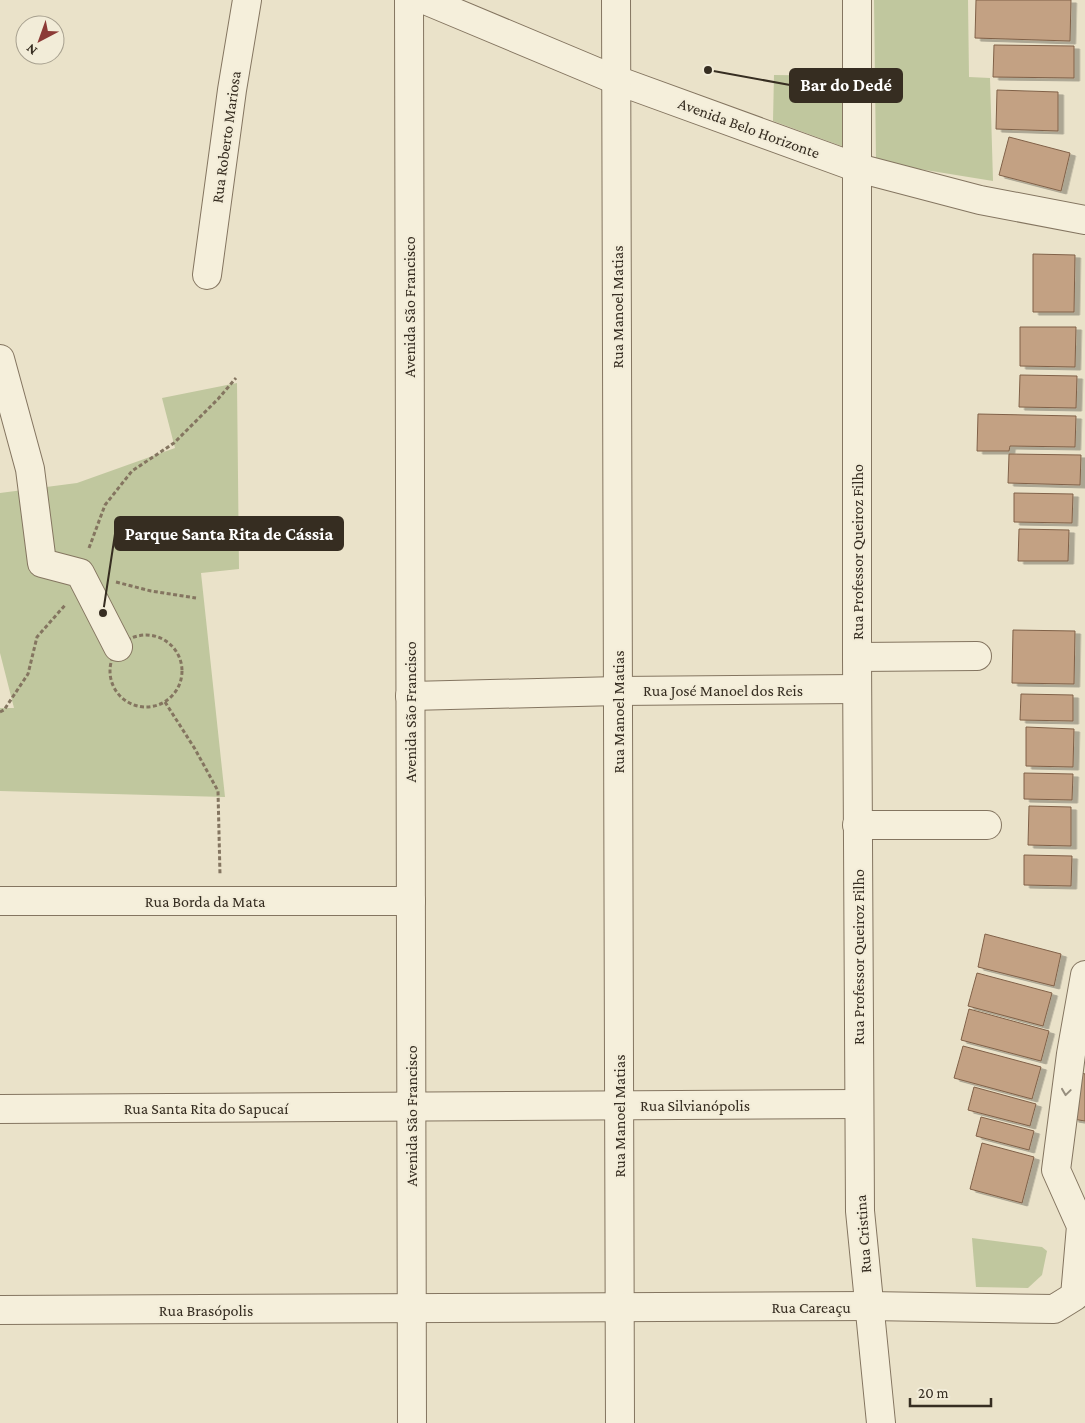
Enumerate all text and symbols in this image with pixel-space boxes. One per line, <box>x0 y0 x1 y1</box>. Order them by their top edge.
north arrow <box>15 15 65 65</box>
text: N <box>22 40 40 59</box>
street label: Rua Roberto Mariosa <box>208 69 244 204</box>
callout: Bar do Dedé <box>790 69 902 102</box>
text: Bar do Dedé <box>800 75 892 95</box>
street label: Avenida Belo Horizonte <box>676 94 822 162</box>
street label: Avenida São Francisco <box>401 236 418 378</box>
street label: Rua Manoel Matias <box>609 246 626 368</box>
street label: Rua Professor Queiroz Filho <box>849 464 866 640</box>
callout: Parque Santa Rita de Cássia <box>115 517 343 550</box>
text: Parque Santa Rita de Cássia <box>125 524 333 544</box>
street label: Avenida São Francisco <box>402 641 419 783</box>
street label: Rua Manoel Matias <box>610 651 627 773</box>
street label: Rua José Manoel dos Reis <box>643 682 803 700</box>
street label: Rua Professor Queiroz Filho <box>850 869 867 1045</box>
street label: Rua Borda da Mata <box>145 893 266 910</box>
street label: Avenida São Francisco <box>403 1045 420 1187</box>
street label: Rua Manoel Matias <box>611 1055 628 1177</box>
one-way arrow <box>1061 1088 1072 1096</box>
street label: Rua Silvianópolis <box>640 1097 750 1115</box>
street label: Rua Santa Rita do Sapucaí <box>124 1100 289 1118</box>
street label: Rua Cristina <box>852 1194 874 1274</box>
street label: Rua Careaçu <box>771 1299 851 1317</box>
street label: Rua Brasópolis <box>159 1302 253 1320</box>
scale bar <box>910 1376 991 1408</box>
text: 20 m <box>918 1385 949 1401</box>

